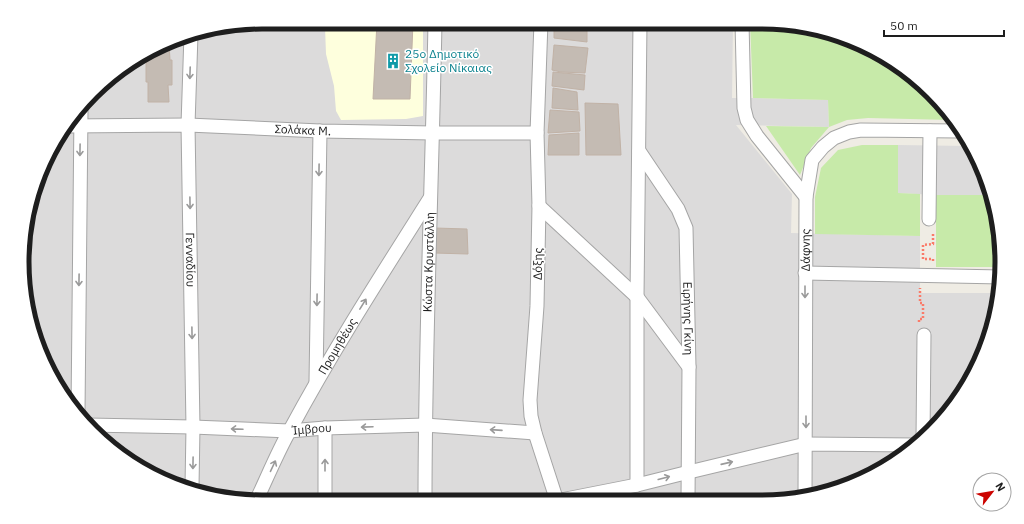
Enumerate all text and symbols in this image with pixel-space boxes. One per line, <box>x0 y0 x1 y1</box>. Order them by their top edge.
scale bar <box>884 12 1004 38</box>
text: 50 m <box>890 18 918 33</box>
place label: 25o Δημοτικό Σχολείο Νίκαιας <box>405 46 492 75</box>
building icon: 25o Δημοτικό Σχολείο Νίκαιας <box>384 52 402 70</box>
one-way arrow <box>186 66 194 79</box>
street label: Σολάκα Μ. <box>274 121 331 138</box>
one-way arrow <box>77 143 84 156</box>
one-way arrow <box>316 163 323 176</box>
one-way arrow <box>186 196 194 209</box>
street label: Κώστα Κρυστάλλη <box>420 212 437 312</box>
street label: Δάφνης <box>798 228 813 271</box>
street label: Γενναδίου <box>183 232 199 287</box>
street label: Δόξης <box>530 247 545 280</box>
one-way arrow <box>75 273 83 286</box>
street label: Ειρήνης Γκίνη <box>680 281 697 355</box>
one-way arrow <box>801 285 809 298</box>
one-way arrow <box>313 293 321 306</box>
one-way arrow <box>359 299 367 310</box>
street label: Προμηθέως <box>315 315 360 377</box>
one-way arrow <box>188 326 195 339</box>
one-way arrow <box>802 415 810 428</box>
street label: Ίμβρου <box>290 420 332 438</box>
one-way arrow <box>361 423 374 430</box>
one-way arrow <box>231 425 244 433</box>
one-way arrow <box>490 427 503 434</box>
one-way arrow <box>189 456 196 469</box>
one-way arrow <box>720 458 733 466</box>
one-way arrow <box>321 459 329 472</box>
one-way arrow <box>270 461 277 473</box>
north arrow <box>972 472 1012 512</box>
one-way arrow <box>657 474 670 481</box>
text: N <box>993 480 1009 494</box>

